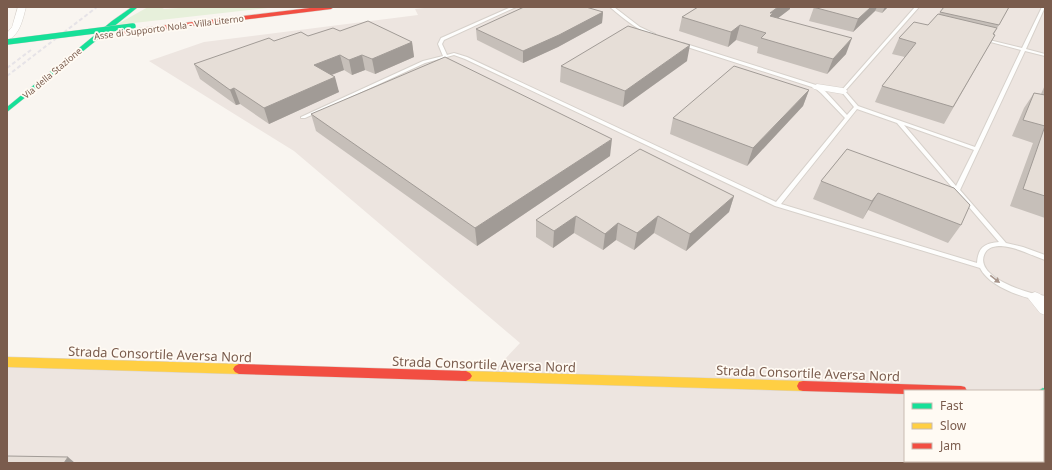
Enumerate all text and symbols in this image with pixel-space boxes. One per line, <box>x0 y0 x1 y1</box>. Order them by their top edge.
street label: Asse di Supporto Nola - Villa Literno <box>93 11 245 43</box>
street label: Via della Stazione <box>20 44 84 102</box>
one-way arrow <box>989 275 1000 283</box>
street label: Strada Consortile Aversa Nord <box>68 342 252 366</box>
street label: Strada Consortile Aversa Nord <box>392 352 576 376</box>
street label: Strada Consortile Aversa Nord <box>716 361 900 385</box>
legend <box>904 390 1044 462</box>
text: Fast <box>940 397 964 414</box>
text: Slow <box>940 417 967 434</box>
text: Jam <box>939 437 961 454</box>

